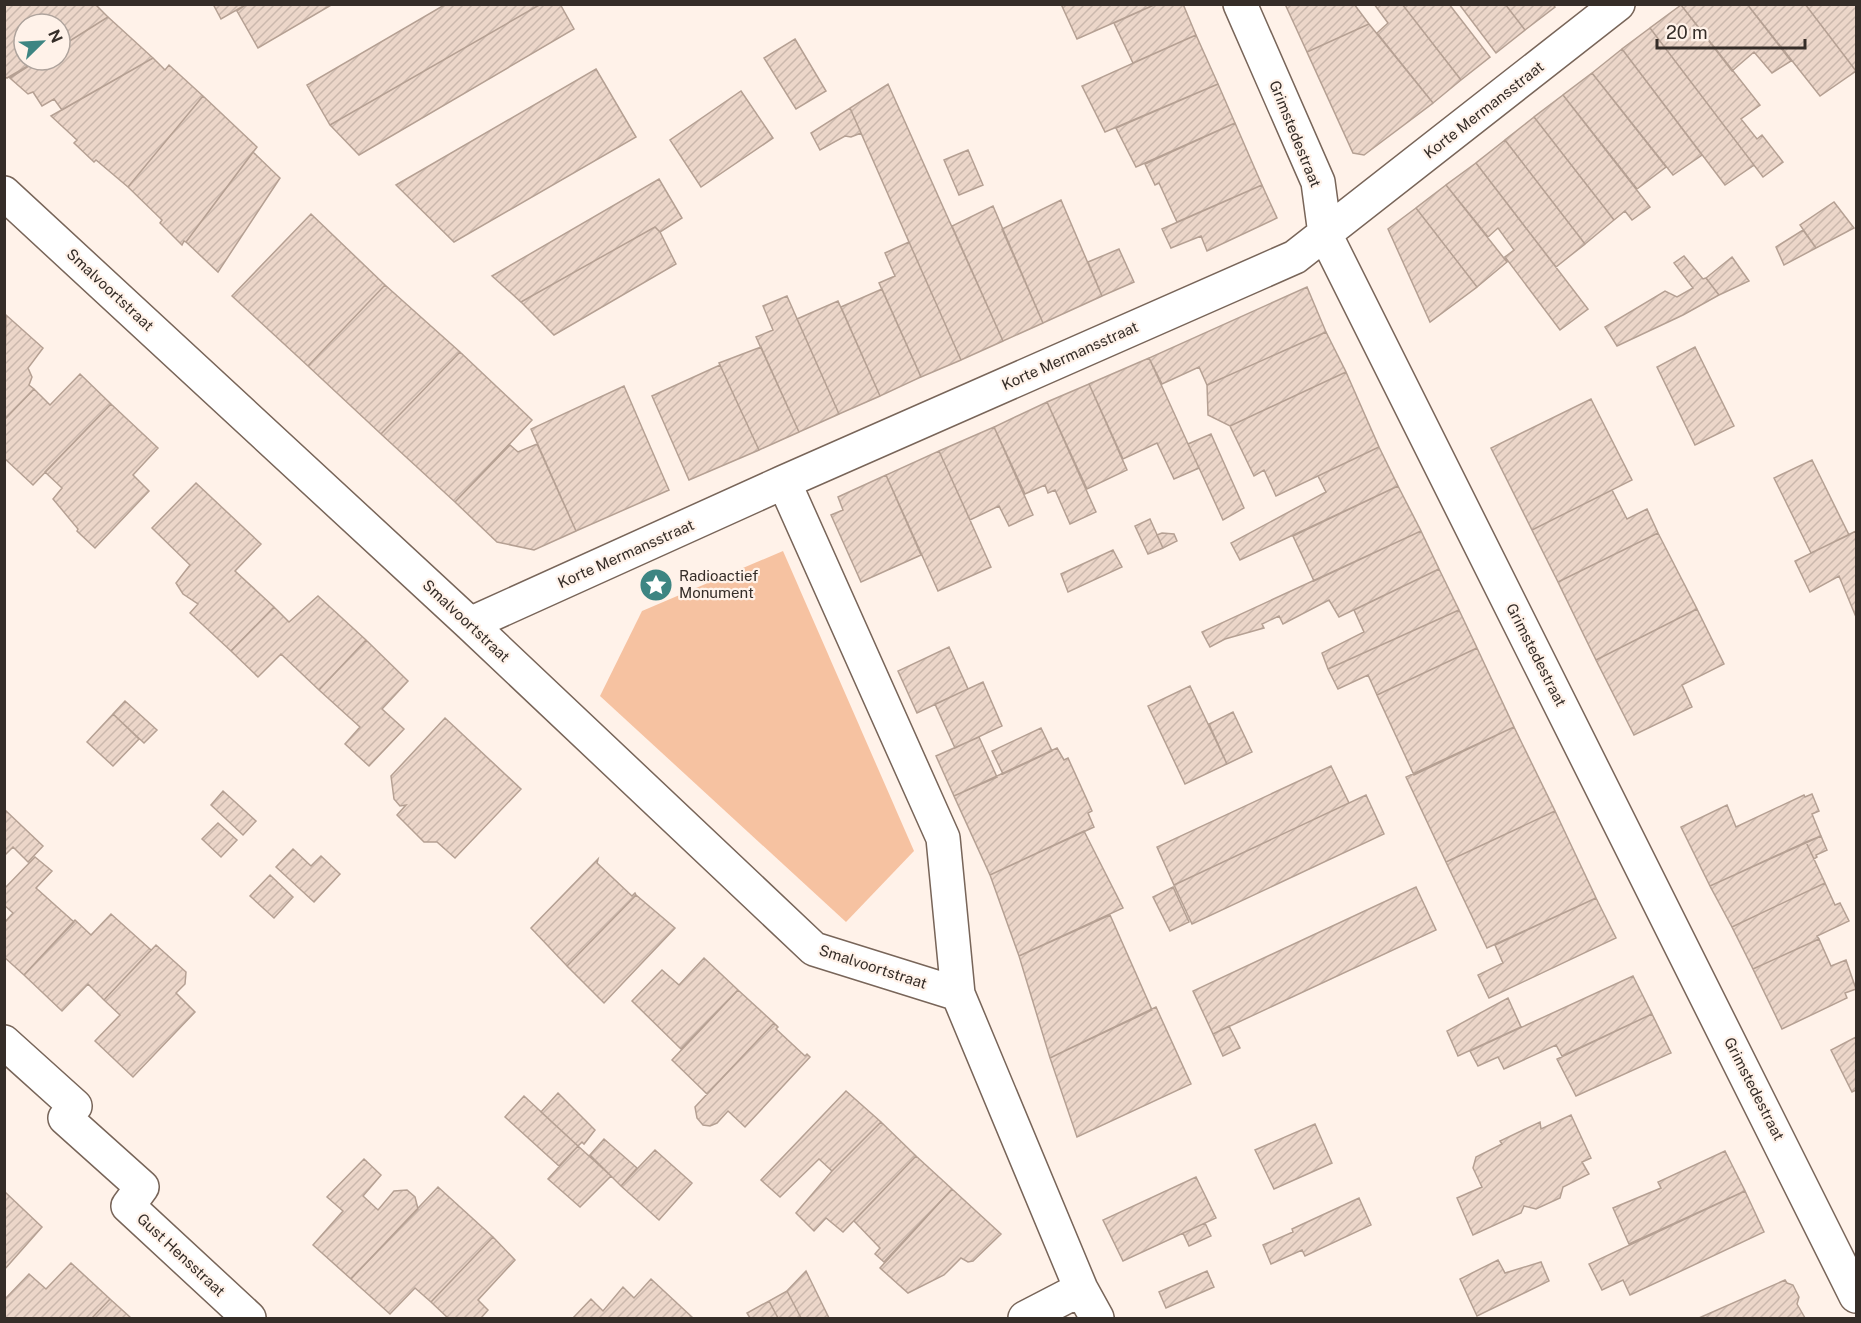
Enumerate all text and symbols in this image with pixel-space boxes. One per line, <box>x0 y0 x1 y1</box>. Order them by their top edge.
north arrow <box>12 12 72 72</box>
scale bar <box>1657 12 1806 50</box>
text: 20 m <box>1666 22 1708 43</box>
text: N <box>44 27 66 46</box>
street label: Korte Mermansstraat <box>1420 57 1547 162</box>
street label: Grimstedestraat <box>1266 78 1325 190</box>
street label: Smalvoortstraat <box>63 245 157 334</box>
street label: Korte Mermansstraat <box>999 318 1141 393</box>
street label: Korte Mermansstraat <box>555 516 697 591</box>
place icon: Radioactief Monument <box>638 567 674 603</box>
place label: Radioactief Monument <box>679 567 758 601</box>
street label: Smalvoortstraat <box>419 576 513 665</box>
street label: Grimstedestraat <box>1503 600 1570 709</box>
street label: Smalvoortstraat <box>817 941 929 992</box>
street label: Grimstedestraat <box>1721 1034 1788 1143</box>
street label: Gust Hensstraat <box>134 1210 229 1300</box>

